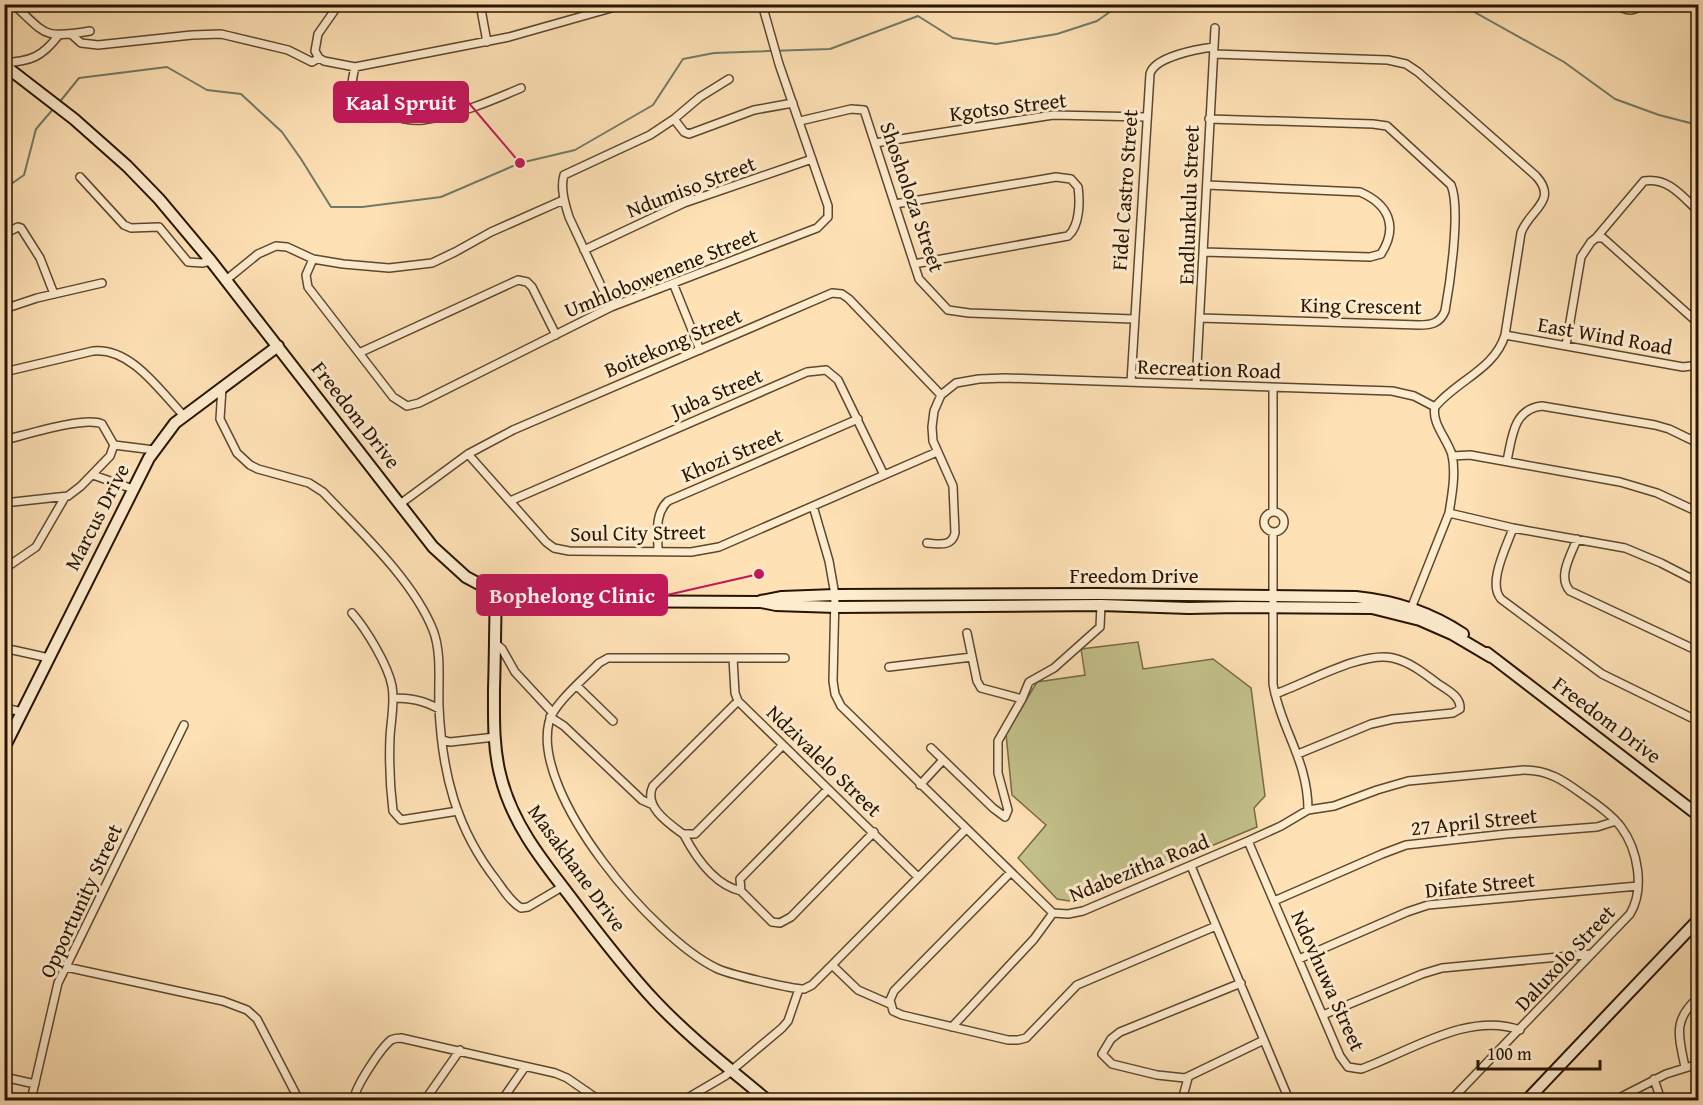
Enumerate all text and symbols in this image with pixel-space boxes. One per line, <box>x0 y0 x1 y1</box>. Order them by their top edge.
callout: Kaal Spruit <box>334 82 468 122</box>
street label: Kgotso Street <box>948 84 1069 129</box>
text: Kaal Spruit <box>346 86 457 118</box>
street label: Fidel Castro Street <box>1103 108 1146 272</box>
street label: Shosholoza Street <box>872 118 953 277</box>
street label: Endlunkulu Street <box>1170 124 1207 285</box>
street label: Ndumiso Street <box>622 147 760 225</box>
street label: Umhlobowenene Street <box>559 219 763 326</box>
street label: King Crescent <box>1300 289 1423 322</box>
street label: Boitekong Street <box>599 299 747 385</box>
street label: East Wind Road <box>1535 308 1676 363</box>
street label: Recreation Road <box>1137 351 1282 387</box>
street label: Freedom Drive <box>304 354 408 475</box>
street label: Juba Street <box>664 359 768 427</box>
street label: Khozi Street <box>676 419 788 490</box>
street label: Marcus Drive <box>56 458 137 576</box>
street label: Soul City Street <box>570 516 707 549</box>
street label: Freedom Drive <box>1069 560 1199 591</box>
callout: Bophelong Clinic <box>477 575 667 615</box>
text: Bophelong Clinic <box>489 579 655 611</box>
street label: Freedom Drive <box>1546 668 1668 771</box>
street label: Ndzivalelo Street <box>760 697 890 824</box>
street label: Masakhane Drive <box>520 797 634 938</box>
street label: 27 April Street <box>1409 799 1539 844</box>
street label: Opportunity Street <box>31 818 130 983</box>
street label: Ndabezitha Road <box>1064 825 1214 910</box>
street label: Difate Street <box>1423 863 1537 906</box>
street label: Daluxolo Street <box>1507 897 1623 1018</box>
street label: Ndovhuwa Street <box>1284 905 1374 1057</box>
scale bar <box>1478 1033 1600 1071</box>
text: 100 m <box>1487 1040 1532 1067</box>

